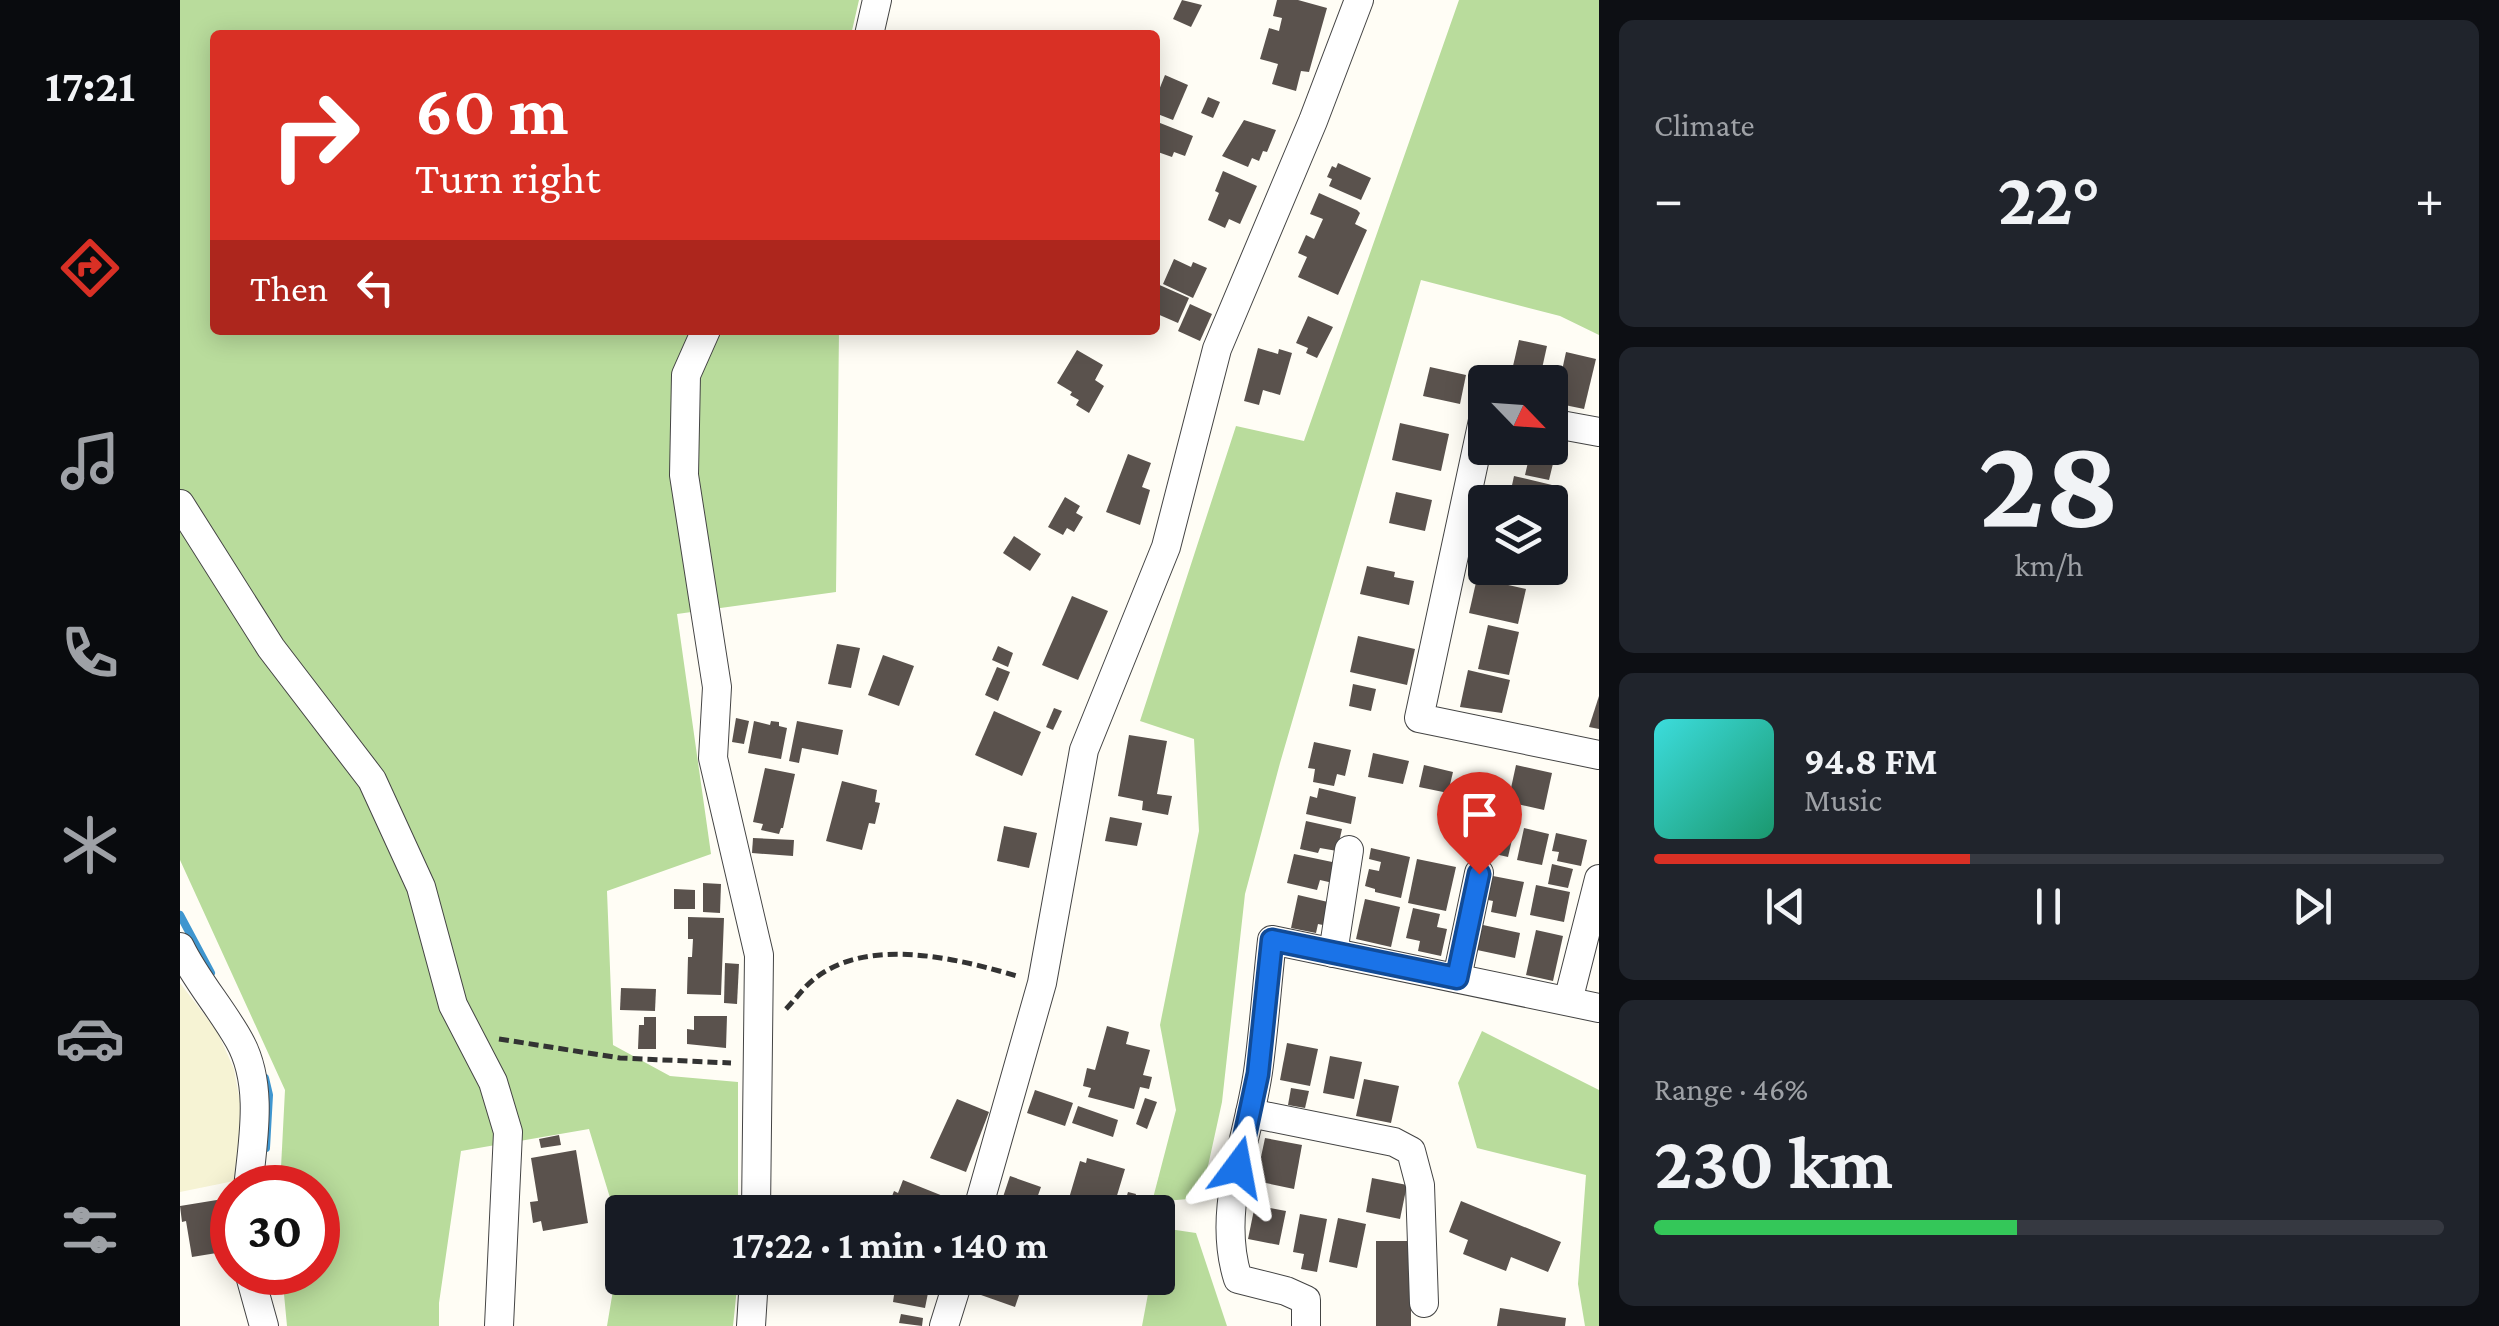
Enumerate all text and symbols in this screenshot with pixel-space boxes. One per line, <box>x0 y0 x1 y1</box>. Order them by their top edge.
text: 17:21 <box>45 61 135 111</box>
icon: right <box>250 70 380 200</box>
text: 60 m <box>415 71 568 149</box>
text: Climate <box>1654 107 1755 143</box>
text: Turn right <box>415 153 600 203</box>
text: 22° <box>1997 157 2101 240</box>
text: − <box>1654 168 1683 229</box>
text: + <box>2415 168 2444 229</box>
icon: directions <box>55 233 125 303</box>
icon: left <box>348 260 403 315</box>
text: Then <box>250 267 328 309</box>
north arrow <box>1468 365 1568 465</box>
map controls <box>1468 365 1568 585</box>
text: 28 <box>1978 409 2120 554</box>
icon: music <box>55 426 125 496</box>
button: layers <box>1468 485 1568 585</box>
text: km/h <box>2015 547 2084 583</box>
icon: phone <box>55 618 125 688</box>
text: 94.8 FM <box>1804 740 1938 782</box>
pin <box>1437 772 1522 875</box>
text: Music <box>1804 782 1882 818</box>
icon: arrive <box>1452 787 1507 842</box>
icon: climate <box>55 810 125 880</box>
icon: previous <box>1758 879 1813 934</box>
icon: pause <box>2021 879 2076 934</box>
icon: next <box>2285 879 2340 934</box>
icon: car <box>55 1003 125 1073</box>
text: Range · 46% <box>1654 1071 1808 1107</box>
position arrow <box>1186 1115 1290 1219</box>
text: 230 km <box>1654 1121 1893 1204</box>
speed limit sign: 30 <box>210 1165 340 1295</box>
icon: filters <box>55 1195 125 1265</box>
text: 17:22 · 1 min · 140 m <box>732 1224 1048 1266</box>

